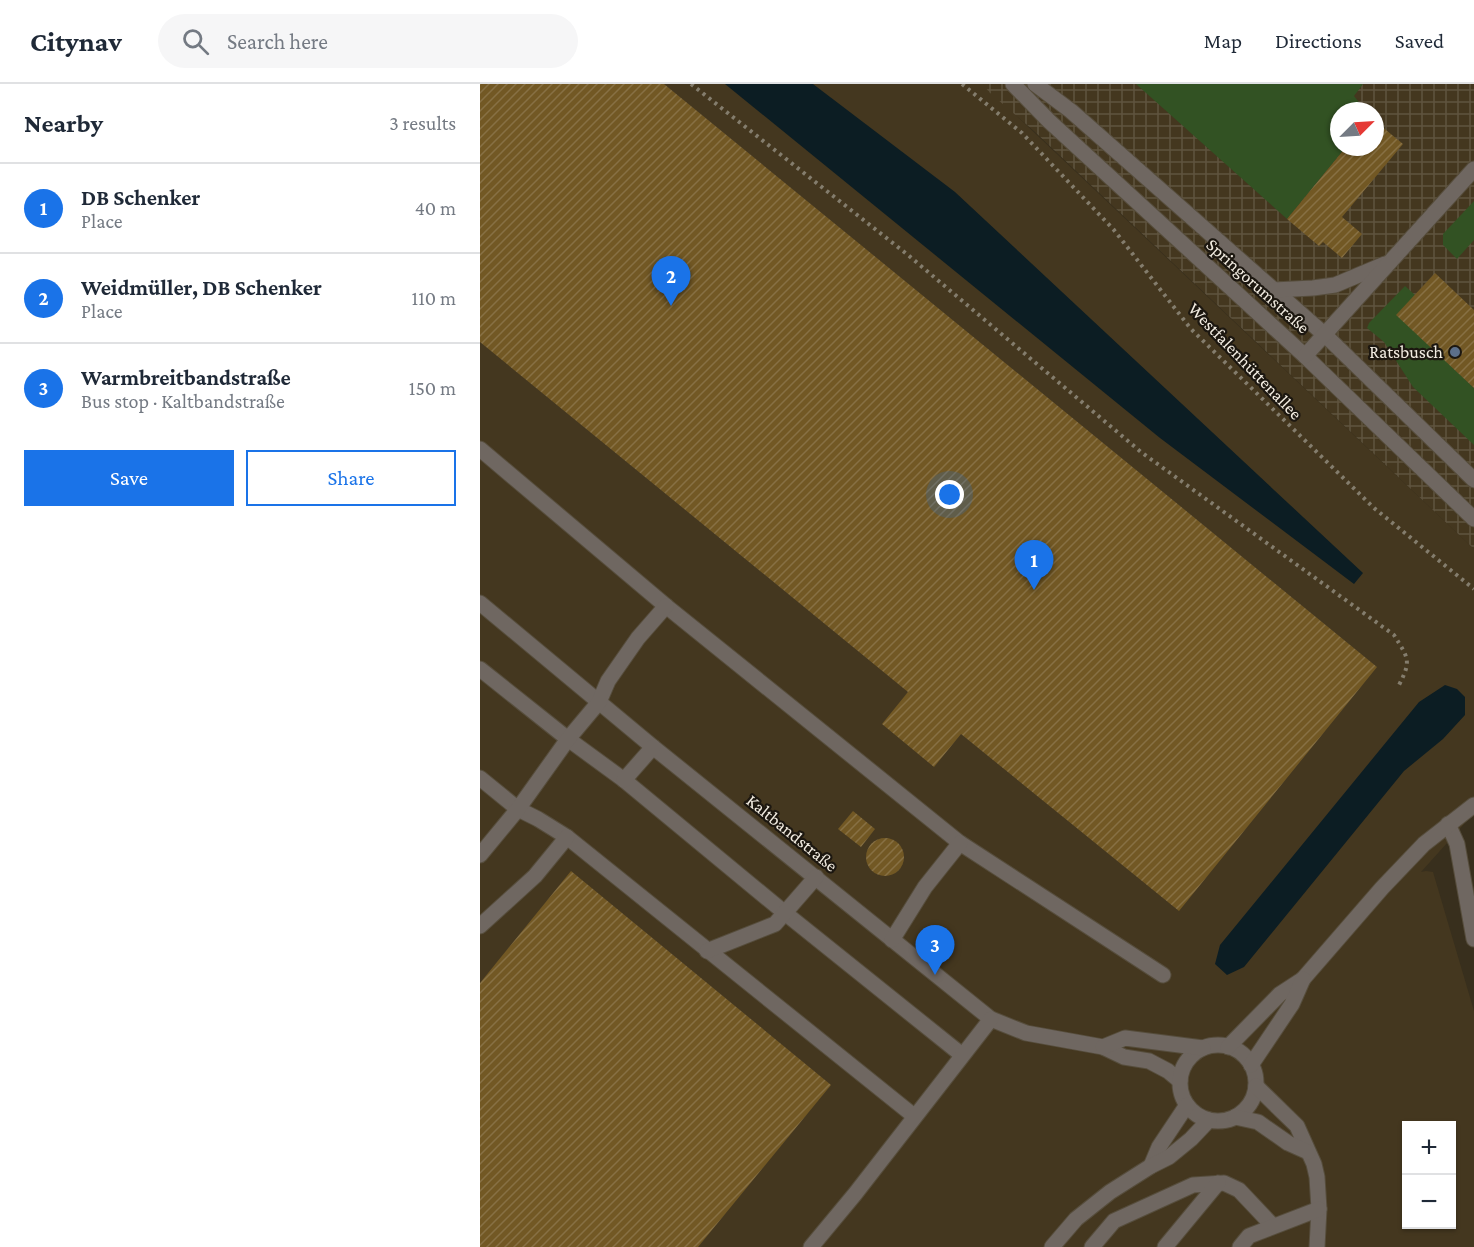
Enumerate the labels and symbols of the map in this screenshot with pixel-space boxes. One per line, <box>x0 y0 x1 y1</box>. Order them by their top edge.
north arrow <box>1330 102 1384 156</box>
street label: Springorumstraße <box>1202 234 1314 338</box>
pin: 2 <box>652 256 690 306</box>
street label: Westfalenhüttenallee <box>1184 298 1306 424</box>
place label: Ratsbusch <box>1369 342 1443 362</box>
marker: Ratsbusch <box>1448 345 1462 359</box>
your location <box>935 480 964 509</box>
pin: 1 <box>1014 540 1054 590</box>
street label: Kaltbandstraße <box>742 790 842 876</box>
pin: 3 <box>916 926 954 975</box>

